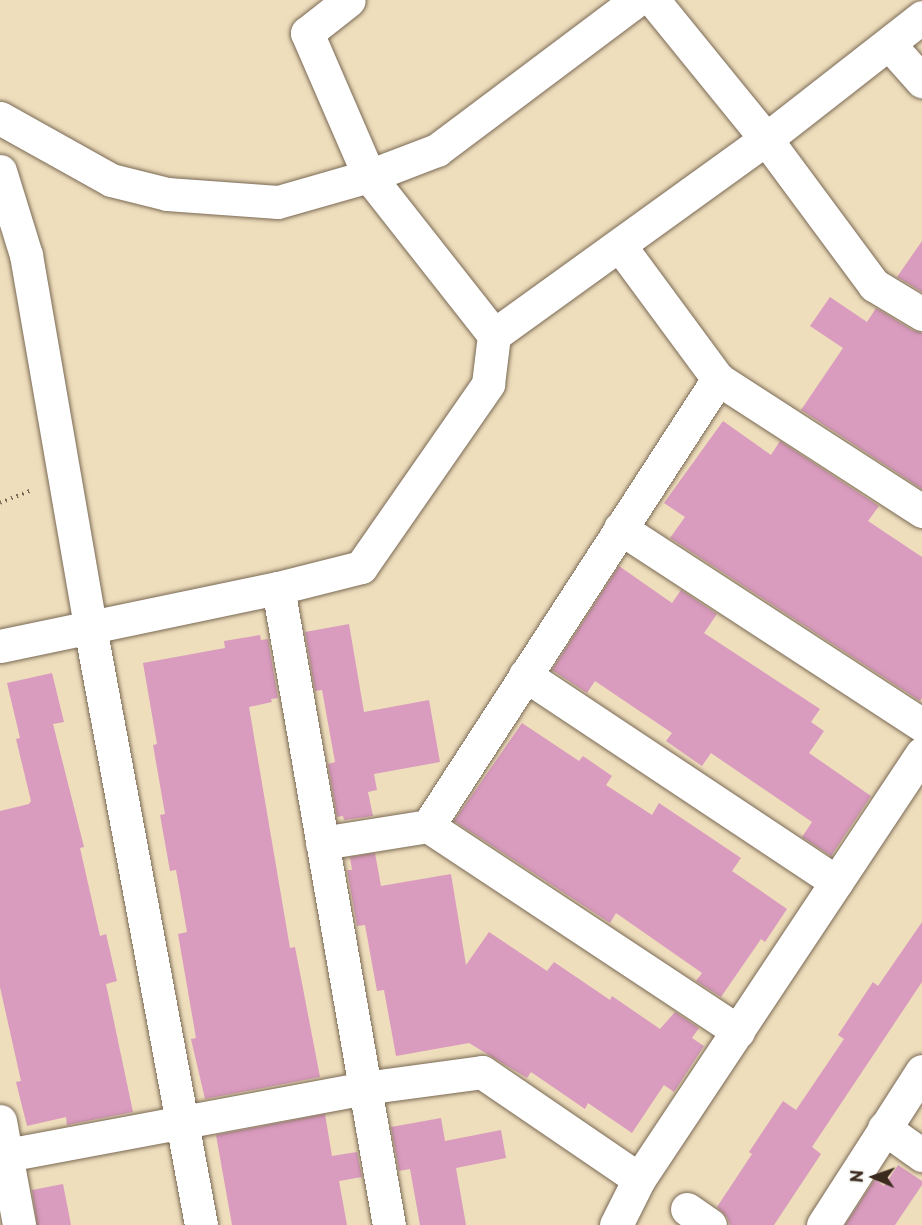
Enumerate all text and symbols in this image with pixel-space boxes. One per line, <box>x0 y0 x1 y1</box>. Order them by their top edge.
north arrow <box>844 1147 904 1207</box>
text: N <box>844 1170 868 1183</box>

